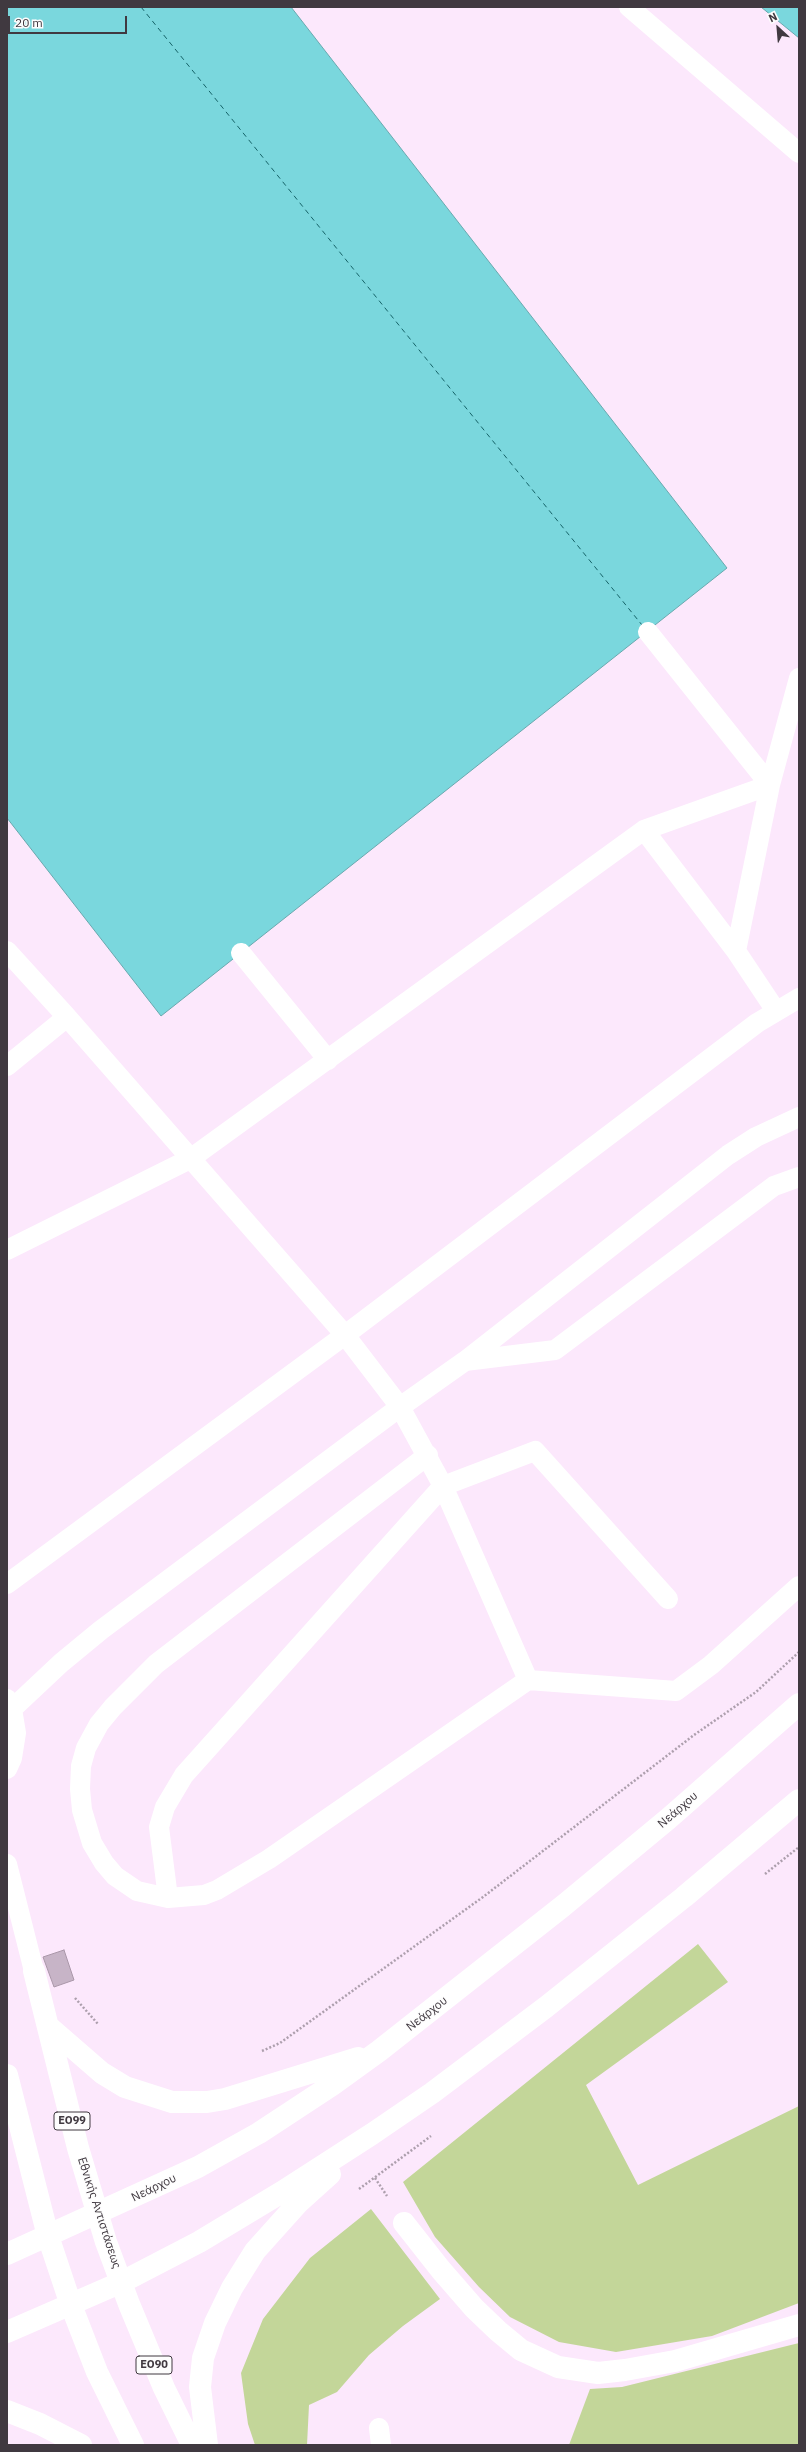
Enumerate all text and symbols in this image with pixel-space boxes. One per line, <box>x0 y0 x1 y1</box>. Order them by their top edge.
scale bar <box>10 8 129 34</box>
north arrow <box>758 8 798 48</box>
text: N <box>766 9 779 25</box>
text: 20 m <box>15 15 43 30</box>
street label: Νεάρχου <box>655 1789 701 1831</box>
street label: Νεάρχου <box>404 1993 450 2035</box>
road number: ΕΟ99 <box>54 2112 90 2130</box>
street label: Εθνικής Αντιστάσεως <box>74 2155 124 2271</box>
street label: Νεάρχου <box>129 2171 179 2205</box>
road number: ΕΟ90 <box>136 2356 172 2374</box>

